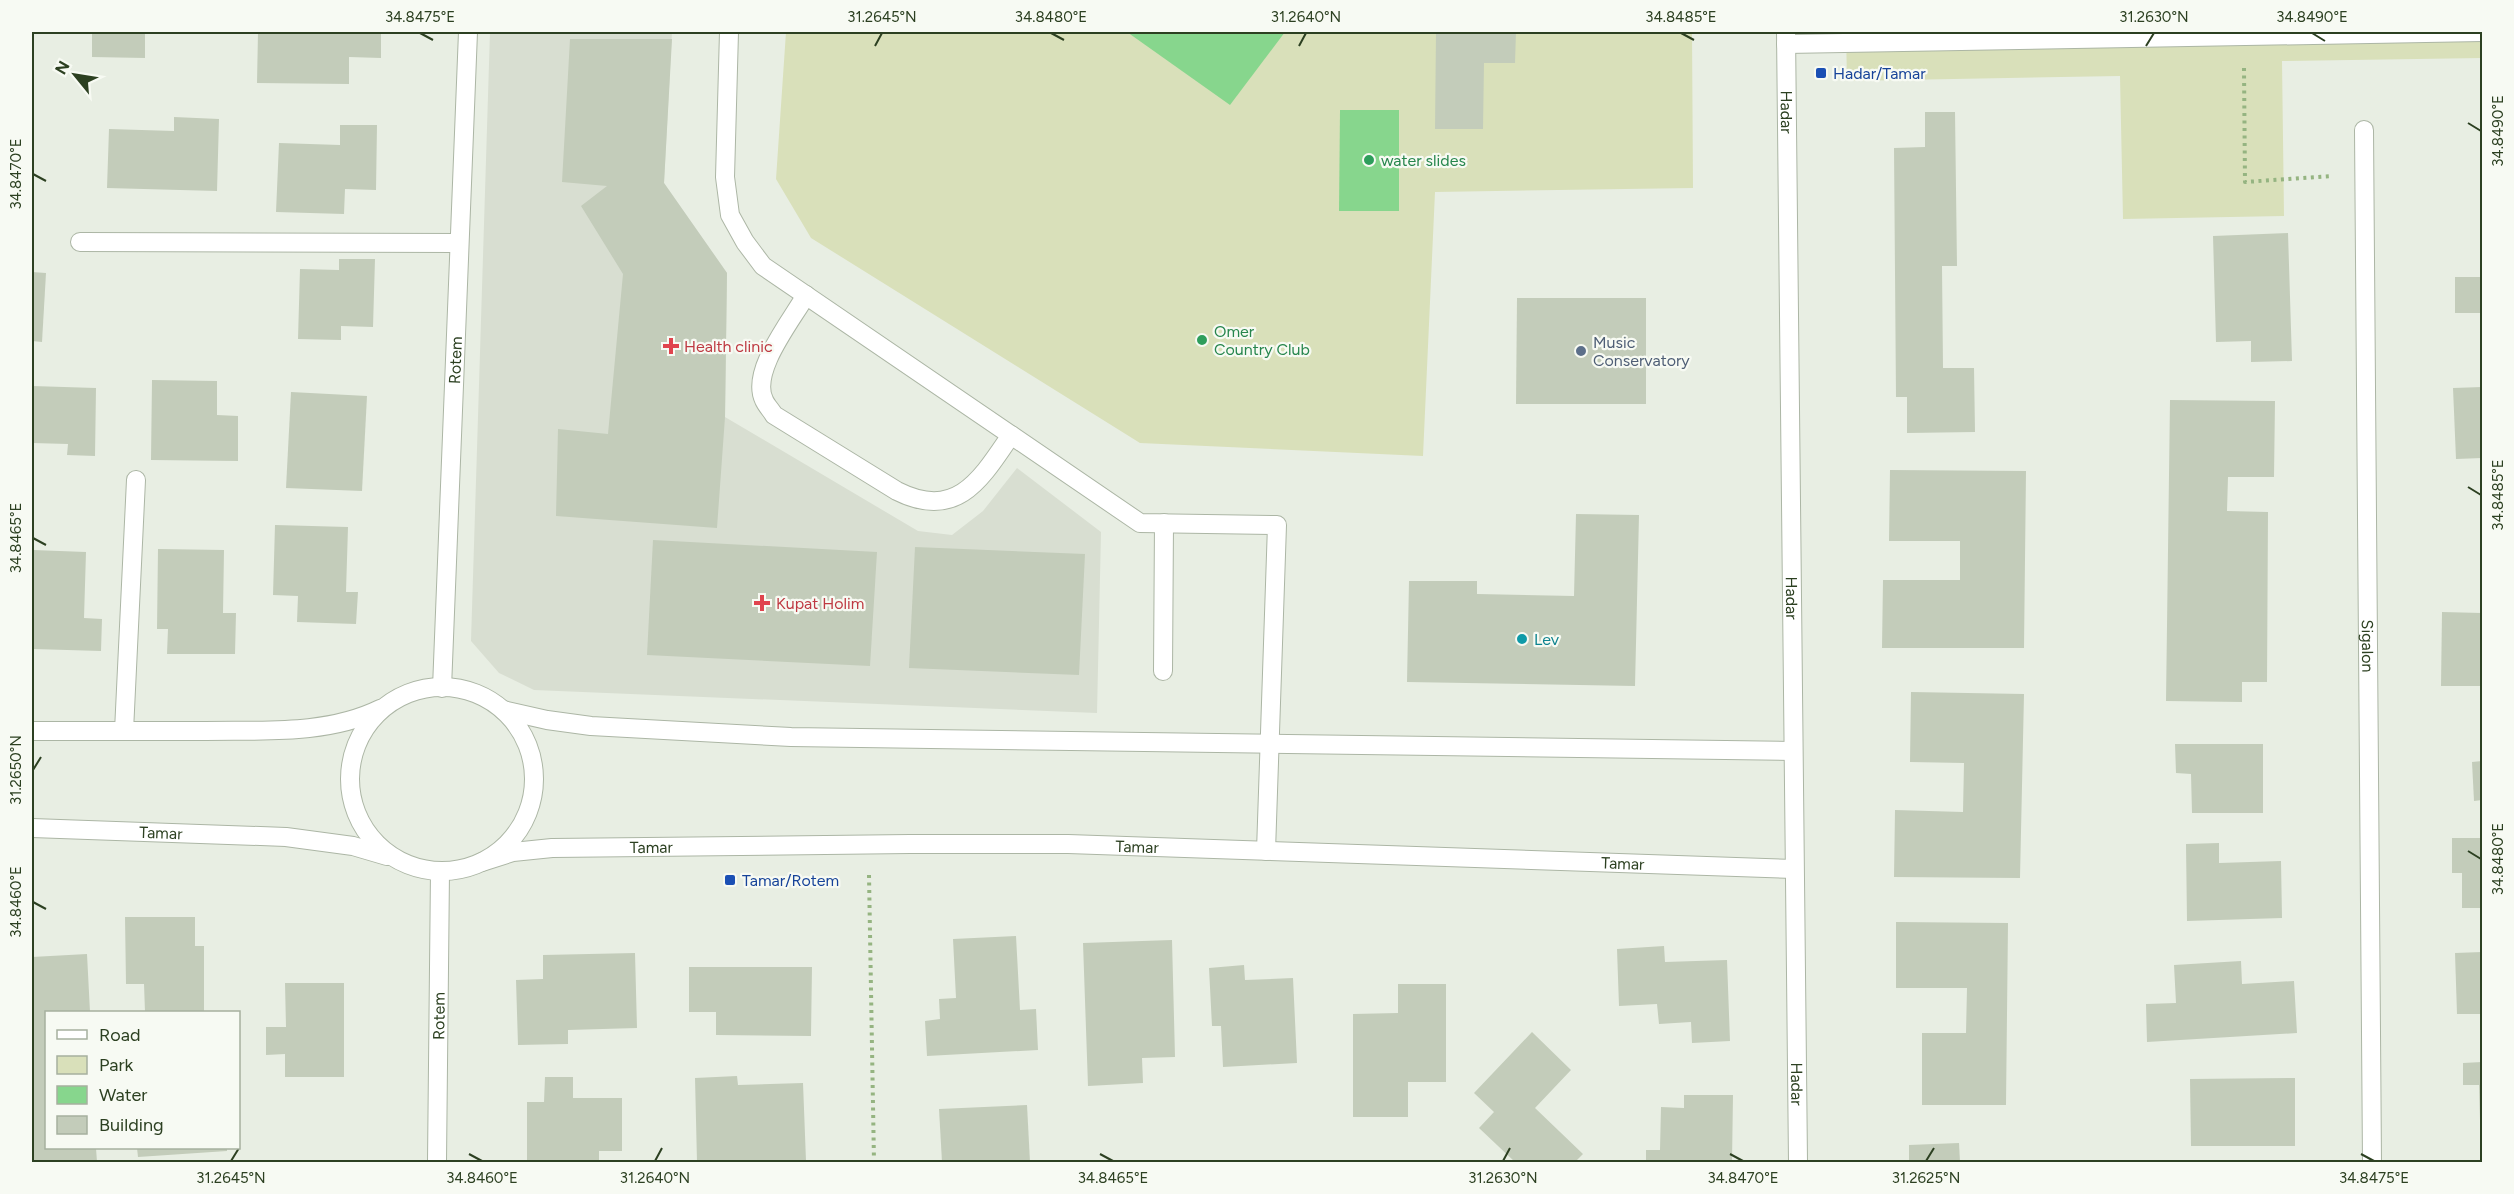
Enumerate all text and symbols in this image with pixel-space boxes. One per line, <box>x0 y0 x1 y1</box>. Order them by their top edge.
text: 34.8475°E <box>385 8 455 26</box>
text: 31.2645°N <box>847 8 917 26</box>
text: 34.8480°E <box>1015 8 1087 26</box>
text: 31.2640°N <box>1271 8 1341 26</box>
text: 34.8485°E <box>1645 8 1717 26</box>
text: 31.2630°N <box>2119 8 2189 26</box>
text: 34.8490°E <box>2276 8 2348 26</box>
north arrow <box>45 45 105 105</box>
text: N <box>51 58 74 78</box>
place label: Hadar/Tamar <box>1833 64 1926 83</box>
marker: Hadar/Tamar <box>1814 66 1828 80</box>
street label: Hadar <box>1777 90 1797 134</box>
text: 34.8490°E <box>2489 95 2507 167</box>
text: 34.8470°E <box>7 138 25 210</box>
place label: water slides <box>1381 151 1466 170</box>
marker: water slides <box>1362 153 1376 167</box>
place label: Omer Country Club <box>1214 322 1310 359</box>
marker: Omer Country Club <box>1195 333 1209 347</box>
place label: Music Conservatory <box>1593 333 1690 370</box>
street label: Rotem <box>445 336 465 384</box>
marker: Health clinic <box>662 337 680 355</box>
place label: Health clinic <box>684 337 773 356</box>
marker: Music Conservatory <box>1574 344 1588 358</box>
text: 34.8485°E <box>2489 459 2507 531</box>
text: 34.8465°E <box>7 503 25 573</box>
street label: Hadar <box>1782 576 1802 620</box>
marker: Kupat Holim <box>753 594 771 612</box>
place label: Kupat Holim <box>776 594 864 613</box>
street label: Sigalon <box>2358 619 2378 673</box>
place label: Lev <box>1534 630 1560 649</box>
marker: Lev <box>1515 632 1529 646</box>
text: 31.2650°N <box>7 735 25 805</box>
street label: Tamar <box>139 822 183 843</box>
text: 34.8480°E <box>2489 823 2507 895</box>
street label: Tamar <box>1115 836 1160 857</box>
street label: Tamar <box>629 837 674 857</box>
street label: Tamar <box>1601 853 1645 873</box>
text: 34.8460°E <box>7 866 25 938</box>
place label: Tamar/Rotem <box>742 871 839 890</box>
marker: Tamar/Rotem <box>723 873 737 887</box>
street label: Rotem <box>429 992 448 1040</box>
legend <box>45 1011 240 1149</box>
text: Road <box>99 1024 140 1046</box>
text: Park <box>99 1054 134 1076</box>
street label: Hadar <box>1787 1062 1807 1106</box>
text: Water <box>99 1084 147 1106</box>
text: Building <box>99 1114 164 1136</box>
text: 31.2645°N <box>196 1169 266 1187</box>
text: 34.8460°E <box>446 1169 518 1187</box>
text: 31.2640°N <box>620 1169 690 1187</box>
text: 34.8465°E <box>1078 1169 1148 1187</box>
text: 31.2630°N <box>1468 1169 1538 1187</box>
text: 34.8470°E <box>1707 1169 1779 1187</box>
text: 31.2625°N <box>1892 1169 1960 1187</box>
text: 34.8475°E <box>2339 1169 2409 1187</box>

